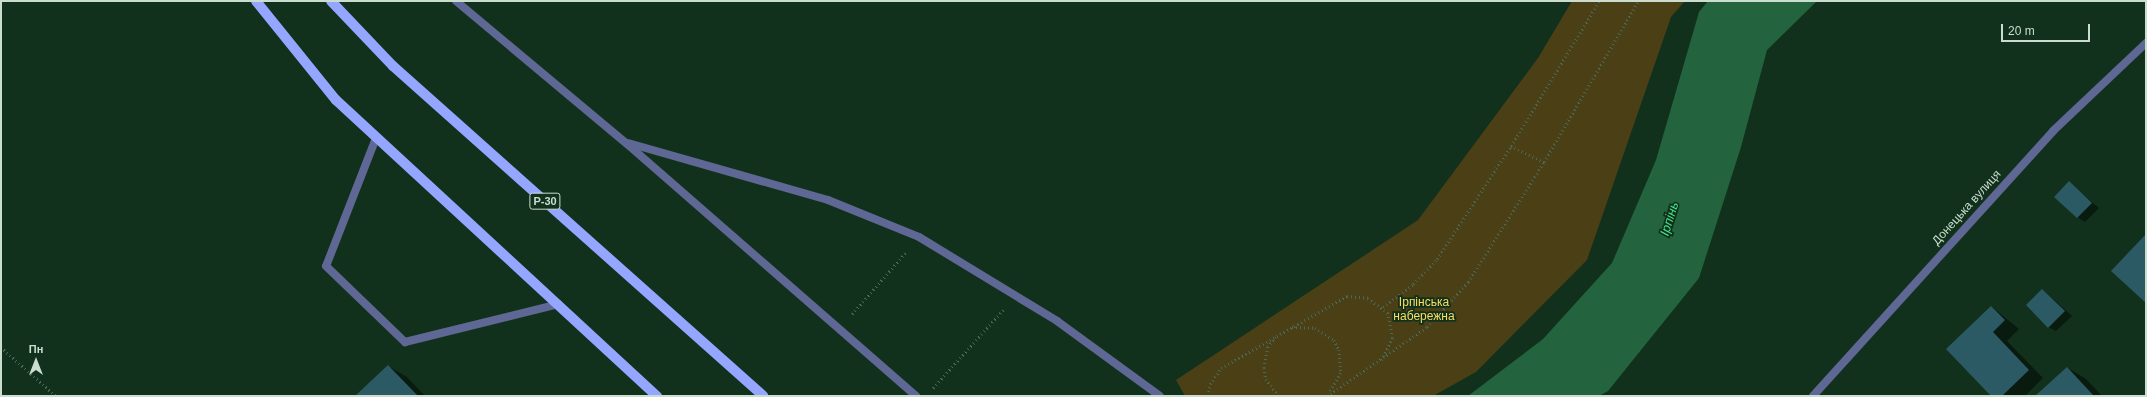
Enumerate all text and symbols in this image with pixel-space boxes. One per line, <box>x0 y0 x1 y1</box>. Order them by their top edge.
scale bar <box>2003 16 2092 42</box>
text: 20 m <box>2008 24 2035 38</box>
street label: Донецька вулиця <box>1930 168 2004 248</box>
road number: Р-30 <box>529 192 561 210</box>
water label: Ірпінь <box>1657 200 1683 238</box>
park label: Ірпінська набережна <box>1393 296 1455 324</box>
north arrow <box>16 341 56 381</box>
text: Пн <box>29 343 43 355</box>

